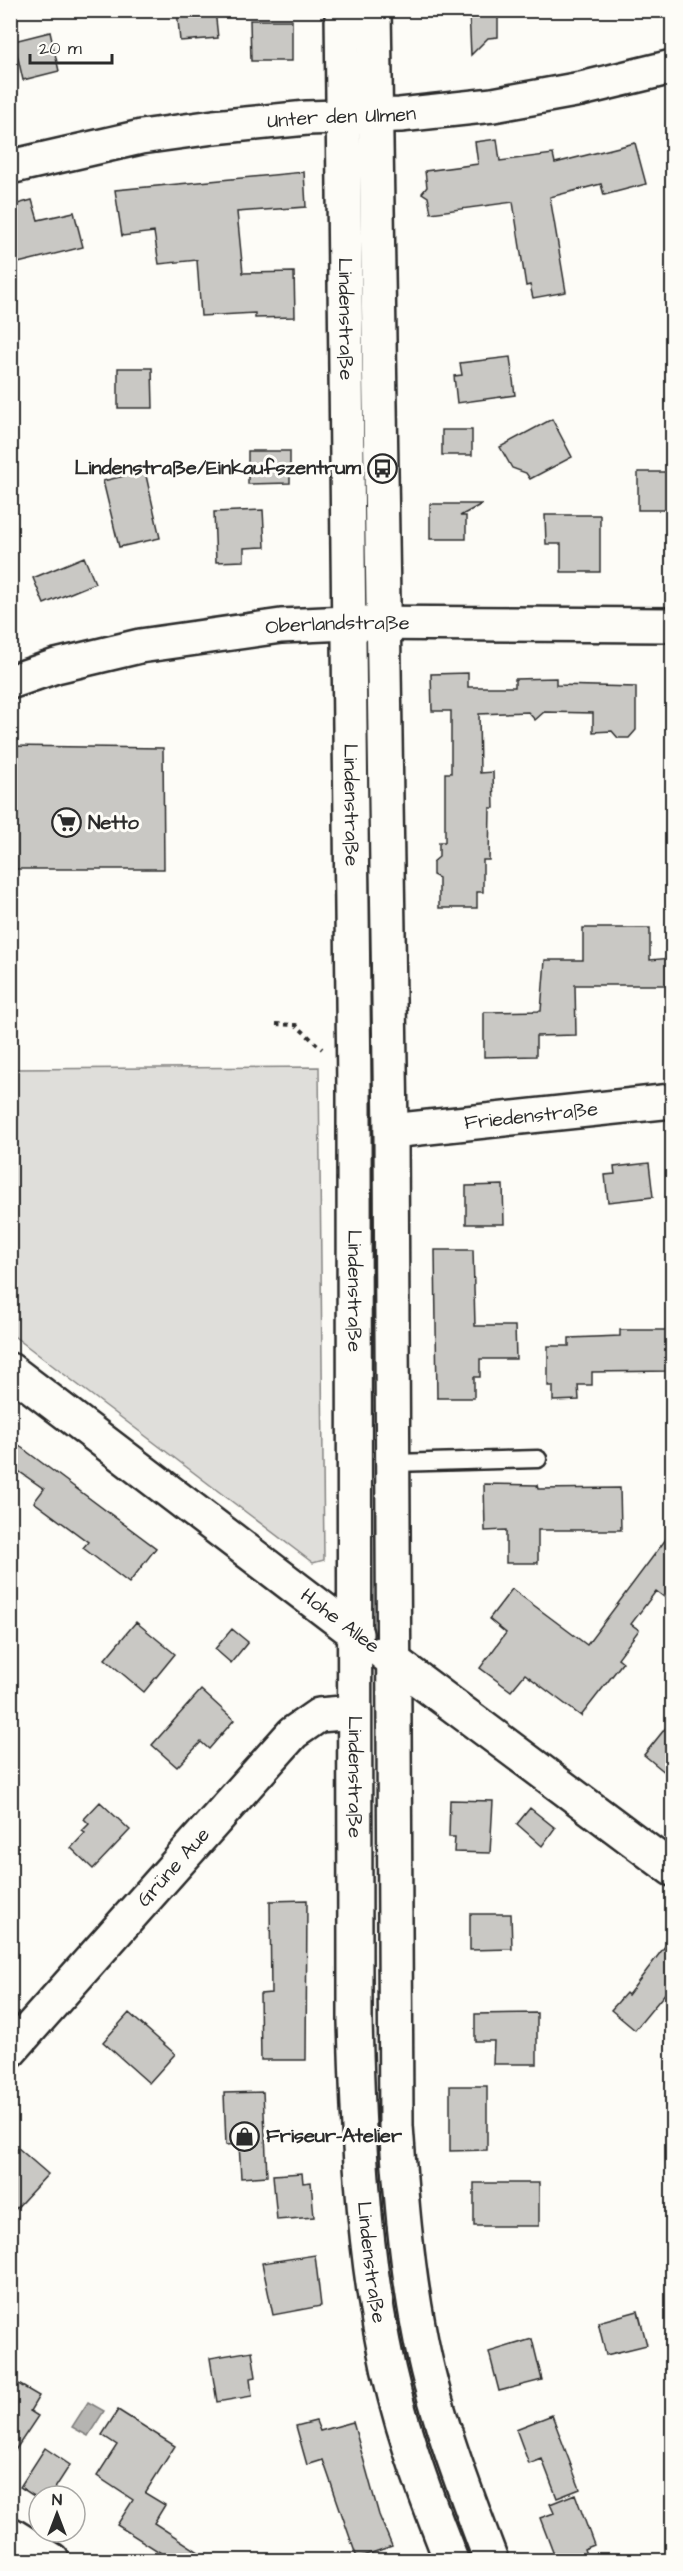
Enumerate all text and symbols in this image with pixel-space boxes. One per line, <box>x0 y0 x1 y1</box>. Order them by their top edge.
scale bar <box>30 27 112 65</box>
text: 20 m <box>39 36 82 61</box>
street label: Unter den Ulmen <box>266 99 417 136</box>
street label: Lindenstraße <box>331 258 360 381</box>
bus stop icon: Lindenstraße/Einkaufszentrum <box>366 452 398 484</box>
place label: Lindenstraße/Einkaufszentrum <box>75 454 361 482</box>
street label: Oberlandstraße <box>263 609 410 642</box>
street label: Lindenstraße <box>336 744 366 866</box>
supermarket icon: Netto <box>51 807 83 839</box>
place label: Netto <box>88 809 140 837</box>
street label: Friedenstraße <box>463 1095 600 1137</box>
street label: Lindenstraße <box>340 1230 368 1352</box>
street label: Hohe Allee <box>295 1582 386 1660</box>
street label: Lindenstraße <box>341 1716 369 1838</box>
street label: Grüne Aue <box>131 1821 217 1913</box>
shop icon: Friseur-Atelier <box>229 2120 261 2152</box>
place label: Friseur-Atelier <box>266 2122 403 2150</box>
street label: Lindenstraße <box>350 2200 393 2325</box>
north arrow <box>27 2484 87 2544</box>
text: N <box>52 2489 62 2511</box>

